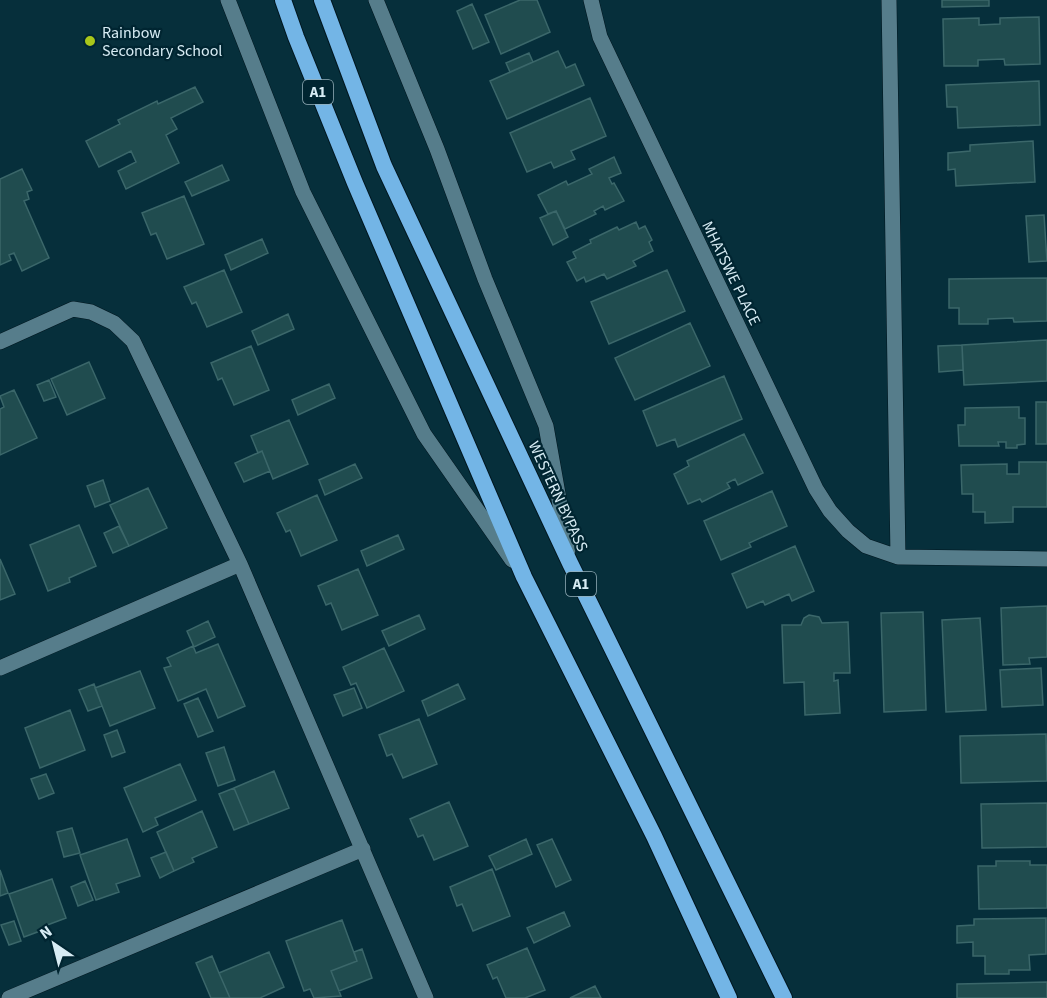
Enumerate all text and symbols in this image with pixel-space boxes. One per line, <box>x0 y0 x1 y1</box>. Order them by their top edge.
place label: Rainbow Secondary School <box>102 22 222 62</box>
marker: Rainbow Secondary School <box>83 34 97 48</box>
road number: A1 <box>303 80 333 104</box>
street label: MHATSWE PLACE <box>696 218 766 329</box>
street label: WESTERN BYPASS <box>523 438 593 555</box>
road number: A1 <box>566 572 596 596</box>
north arrow <box>24 914 84 974</box>
text: N <box>35 920 57 945</box>

